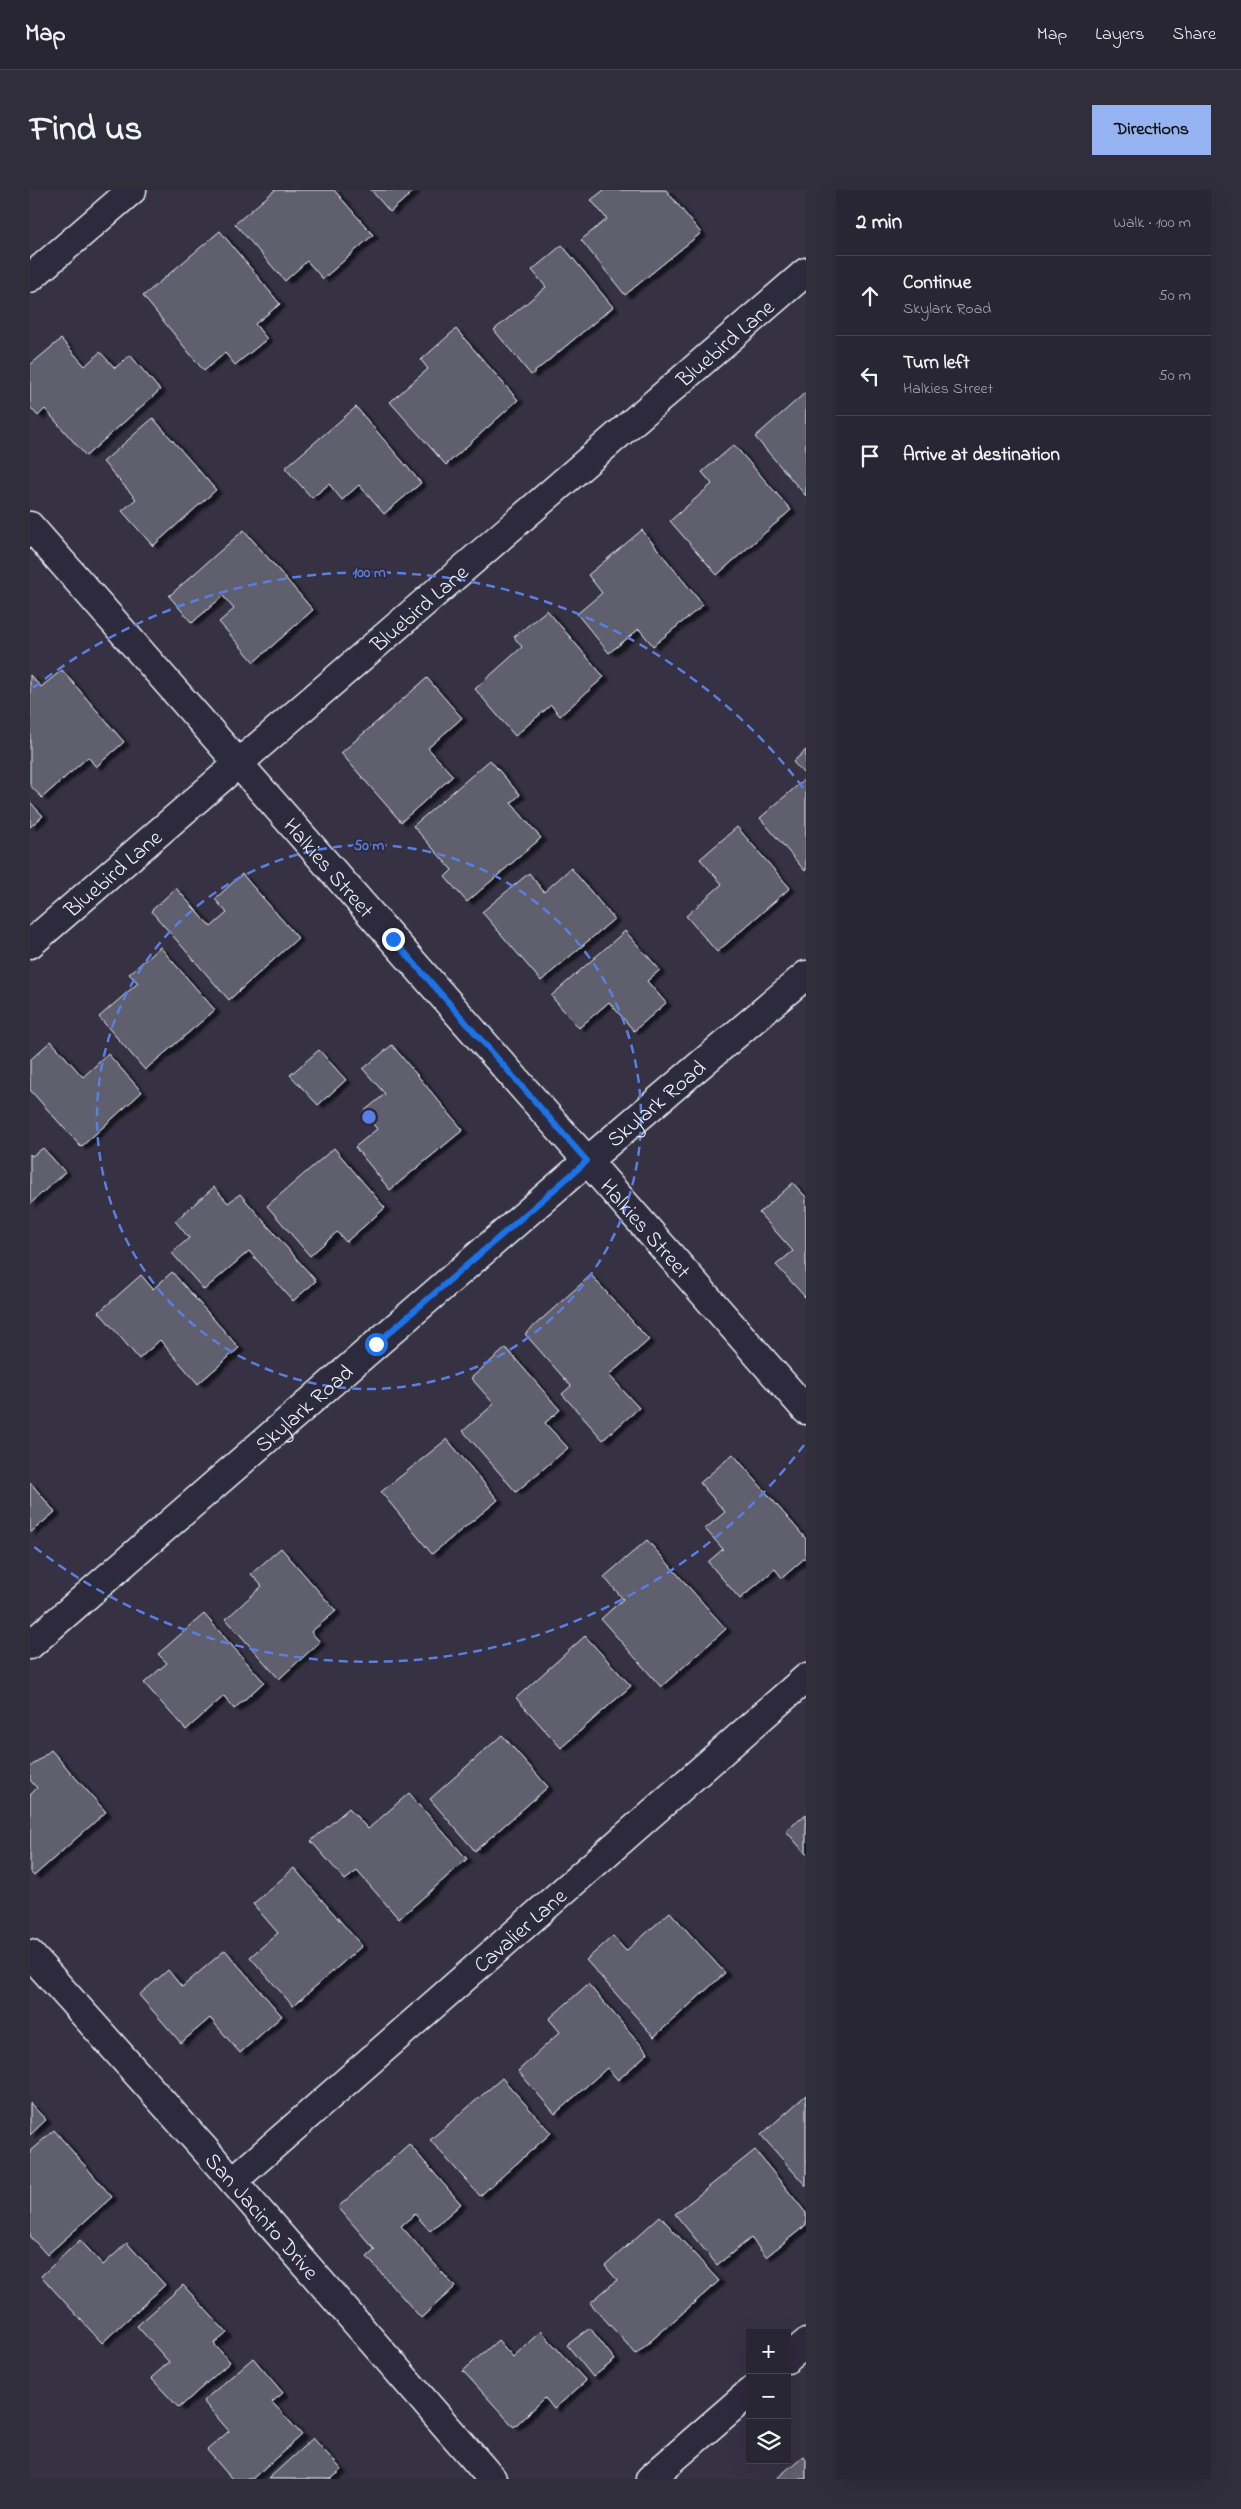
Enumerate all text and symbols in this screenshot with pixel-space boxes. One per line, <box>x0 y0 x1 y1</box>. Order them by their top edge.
text: Map <box>25 17 66 52</box>
text: Map <box>1037 22 1067 48</box>
text: Layers <box>1095 22 1145 48</box>
text: Share <box>1173 22 1216 48</box>
text: Find us <box>30 105 142 156</box>
button: Directions <box>1092 105 1211 155</box>
text: 2 min <box>856 208 902 238</box>
text: Walk · 100 m <box>1114 211 1191 235</box>
text: Continue <box>903 270 971 297</box>
icon: ahead <box>856 282 884 310</box>
text: 50 m <box>1159 284 1191 308</box>
street label: Bluebird Lane <box>670 293 783 397</box>
text: Skylark Road <box>903 297 991 321</box>
text: Turn left <box>903 350 970 377</box>
icon: left <box>856 362 884 390</box>
text: 50 m <box>1159 364 1191 388</box>
text: Halkies Street <box>903 377 993 401</box>
icon: arrive <box>856 442 884 470</box>
text: Arrive at destination <box>903 442 1060 469</box>
street label: Bluebird Lane <box>364 558 477 662</box>
text: 100 m <box>352 562 386 584</box>
street label: Halkies Street <box>274 812 381 927</box>
street label: Bluebird Lane <box>58 823 171 927</box>
text: 50 m <box>354 835 385 857</box>
route end <box>382 928 405 951</box>
street label: Skylark Road <box>601 1053 714 1156</box>
centre of rings <box>360 1108 378 1126</box>
street label: Halkies Street <box>591 1173 697 1288</box>
route start <box>365 1333 388 1356</box>
street label: Skylark Road <box>249 1358 362 1462</box>
street label: Cavalier Lane <box>468 1882 575 1982</box>
street label: San Jacinto Drive <box>196 2147 325 2288</box>
map controls <box>746 2329 791 2464</box>
button: + <box>746 2329 791 2374</box>
button: − <box>746 2374 791 2419</box>
button: layers <box>746 2419 791 2464</box>

